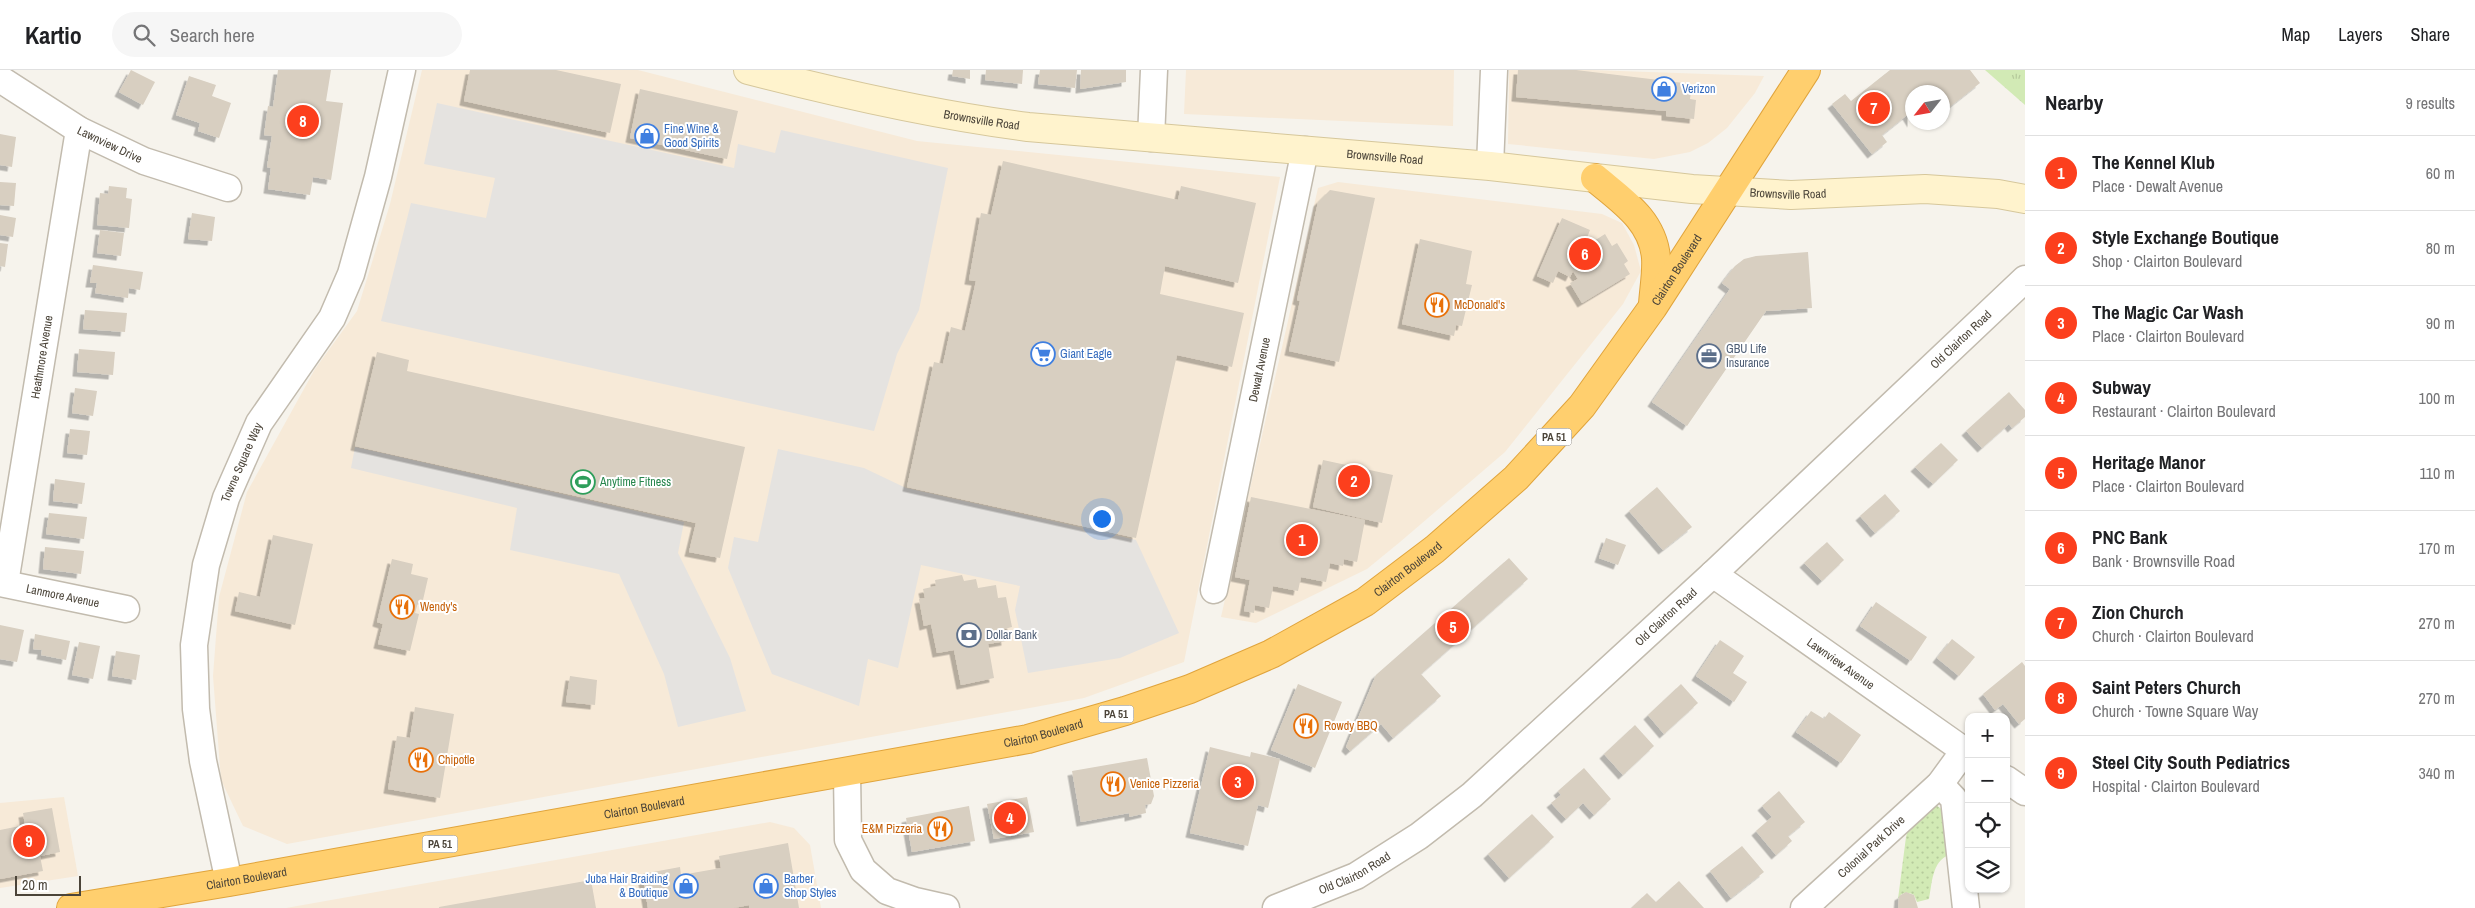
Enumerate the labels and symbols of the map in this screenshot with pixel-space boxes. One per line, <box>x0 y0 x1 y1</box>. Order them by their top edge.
shop icon: Verizon <box>1651 76 1677 102</box>
place label: Verizon <box>1682 81 1715 97</box>
north arrow <box>1905 85 1950 130</box>
pin: 7 <box>1858 89 1890 127</box>
pin: 8 <box>287 102 319 140</box>
street label: Brownsville Road <box>942 106 1021 134</box>
place label: Fine Wine & Good Spirits <box>664 121 719 151</box>
street label: Lawnview Drive <box>75 122 145 167</box>
shop icon: Fine Wine & Good Spirits <box>634 123 660 149</box>
street label: Brownsville Road <box>1346 146 1424 168</box>
street label: Brownsville Road <box>1749 185 1827 203</box>
street label: Clairton Boulevard <box>1648 231 1706 309</box>
pin: 6 <box>1569 235 1601 273</box>
restaurant icon: McDonald's <box>1424 292 1450 318</box>
place label: McDonald's <box>1454 297 1505 313</box>
street label: Old Clairton Road <box>1927 307 1995 372</box>
street label: Heathmore Avenue <box>27 314 57 400</box>
street label: Dewalt Avenue <box>1245 336 1274 403</box>
supermarket icon: Giant Eagle <box>1030 341 1056 367</box>
place label: GBU Life Insurance <box>1726 341 1769 371</box>
office icon: GBU Life Insurance <box>1696 343 1722 369</box>
place label: Giant Eagle <box>1060 346 1112 362</box>
street label: Towne Square Way <box>217 420 266 504</box>
road number: PA 51 <box>1536 428 1572 446</box>
pin: 2 <box>1338 462 1370 500</box>
sports icon: Anytime Fitness <box>570 469 596 495</box>
place label: Anytime Fitness <box>599 474 671 490</box>
your location <box>1089 506 1115 532</box>
pin: 1 <box>1286 521 1318 559</box>
street label: Clairton Boulevard <box>1371 538 1446 600</box>
street label: Lanmore Avenue <box>25 581 101 611</box>
street label: Old Clairton Road <box>1631 585 1700 650</box>
restaurant icon: Wendy's <box>389 594 415 620</box>
place label: Wendy's <box>420 599 457 615</box>
pin: 5 <box>1437 608 1469 646</box>
bank icon: Dollar Bank <box>956 622 982 648</box>
place label: Dollar Bank <box>986 627 1037 643</box>
street label: Lawnview Avenue <box>1804 634 1878 693</box>
road number: PA 51 <box>1098 706 1134 722</box>
restaurant icon: Rowdy BBQ <box>1293 713 1319 739</box>
street label: Clairton Boulevard <box>1002 716 1085 751</box>
place label: Rowdy BBQ <box>1324 718 1378 734</box>
restaurant icon: Chipotle <box>408 747 434 773</box>
place label: Chipotle <box>438 752 475 768</box>
pin: 3 <box>1222 763 1254 801</box>
restaurant icon: Venice Pizzeria <box>1100 771 1126 797</box>
place label: Venice Pizzeria <box>1130 776 1199 792</box>
street label: Clairton Boulevard <box>603 793 686 823</box>
pin: 4 <box>994 799 1026 837</box>
street label: Colonial Park Drive <box>1834 812 1908 881</box>
restaurant icon: E&M Pizzeria <box>927 816 953 842</box>
place label: E&M Pizzeria <box>862 821 923 837</box>
pin: 9 <box>13 822 45 860</box>
road number: PA 51 <box>422 836 458 852</box>
street label: Old Clairton Road <box>1316 848 1393 898</box>
street label: Clairton Boulevard <box>205 864 288 894</box>
place label: Juba Hair Braiding & Boutique <box>585 871 669 901</box>
place label: Barber Shop Styles <box>784 871 837 901</box>
scale bar <box>15 873 81 896</box>
shop icon: Juba Hair Braiding & Boutique <box>673 873 699 899</box>
shop icon: Barber Shop Styles <box>753 873 779 899</box>

